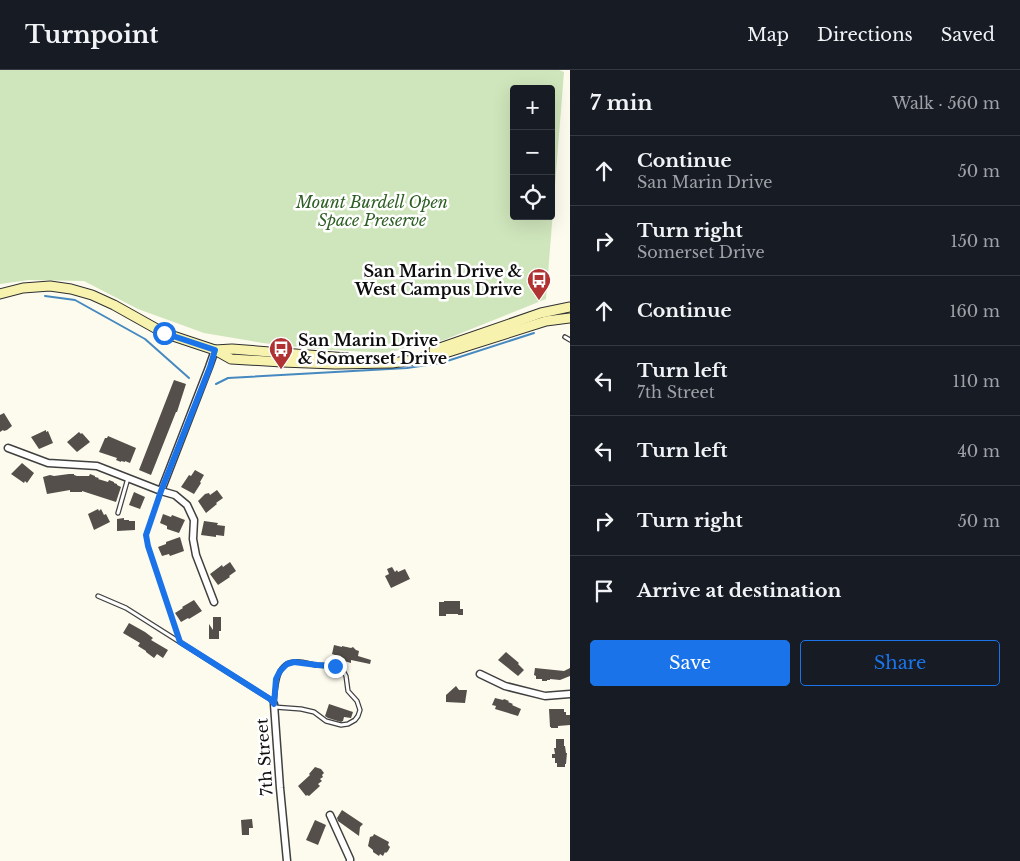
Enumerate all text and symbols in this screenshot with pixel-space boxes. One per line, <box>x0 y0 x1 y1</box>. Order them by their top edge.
text: Turnpoint <box>25 20 158 49</box>
text: Map <box>747 24 789 46</box>
text: Directions <box>817 24 913 46</box>
text: Saved <box>941 24 995 46</box>
map controls <box>510 85 555 220</box>
button: + <box>510 85 555 130</box>
text: 7 min <box>590 90 653 116</box>
text: Walk · 560 m <box>893 93 1000 113</box>
button: − <box>510 130 555 175</box>
text: Continue <box>637 149 732 172</box>
icon: ahead <box>590 157 618 185</box>
text: 50 m <box>958 161 1000 181</box>
text: San Marin Drive <box>637 172 773 192</box>
button: locate <box>510 175 555 220</box>
park label: Mount Burdell Open Space Preserve <box>295 192 448 230</box>
text: Turn right <box>637 219 743 242</box>
icon: right <box>590 227 618 255</box>
text: 150 m <box>951 231 1000 251</box>
text: Somerset Drive <box>637 242 765 262</box>
place label: San Marin Drive & West Campus Drive <box>354 261 522 299</box>
bus stop icon: San Marin Drive & West Campus Drive <box>526 267 552 301</box>
icon: ahead <box>590 297 618 325</box>
text: Continue <box>637 299 732 322</box>
text: 160 m <box>949 301 1000 321</box>
route start <box>153 322 176 345</box>
place label: San Marin Drive & Somerset Drive <box>298 330 447 368</box>
bus stop icon: San Marin Drive & Somerset Drive <box>268 336 294 370</box>
text: Turn left <box>637 359 728 382</box>
icon: left <box>590 367 618 395</box>
text: 110 m <box>953 371 1000 391</box>
text: 7th Street <box>637 382 715 402</box>
icon: left <box>590 437 618 465</box>
text: Turn left <box>637 439 728 462</box>
text: 40 m <box>957 441 1000 461</box>
icon: right <box>590 507 618 535</box>
text: Turn right <box>637 509 743 532</box>
text: 50 m <box>958 511 1000 531</box>
icon: arrive <box>590 577 618 605</box>
text: Arrive at destination <box>637 579 841 602</box>
button: Save <box>590 640 790 686</box>
button: Share <box>800 640 1000 686</box>
route end <box>324 655 347 678</box>
street label: 7th Street <box>251 717 277 797</box>

